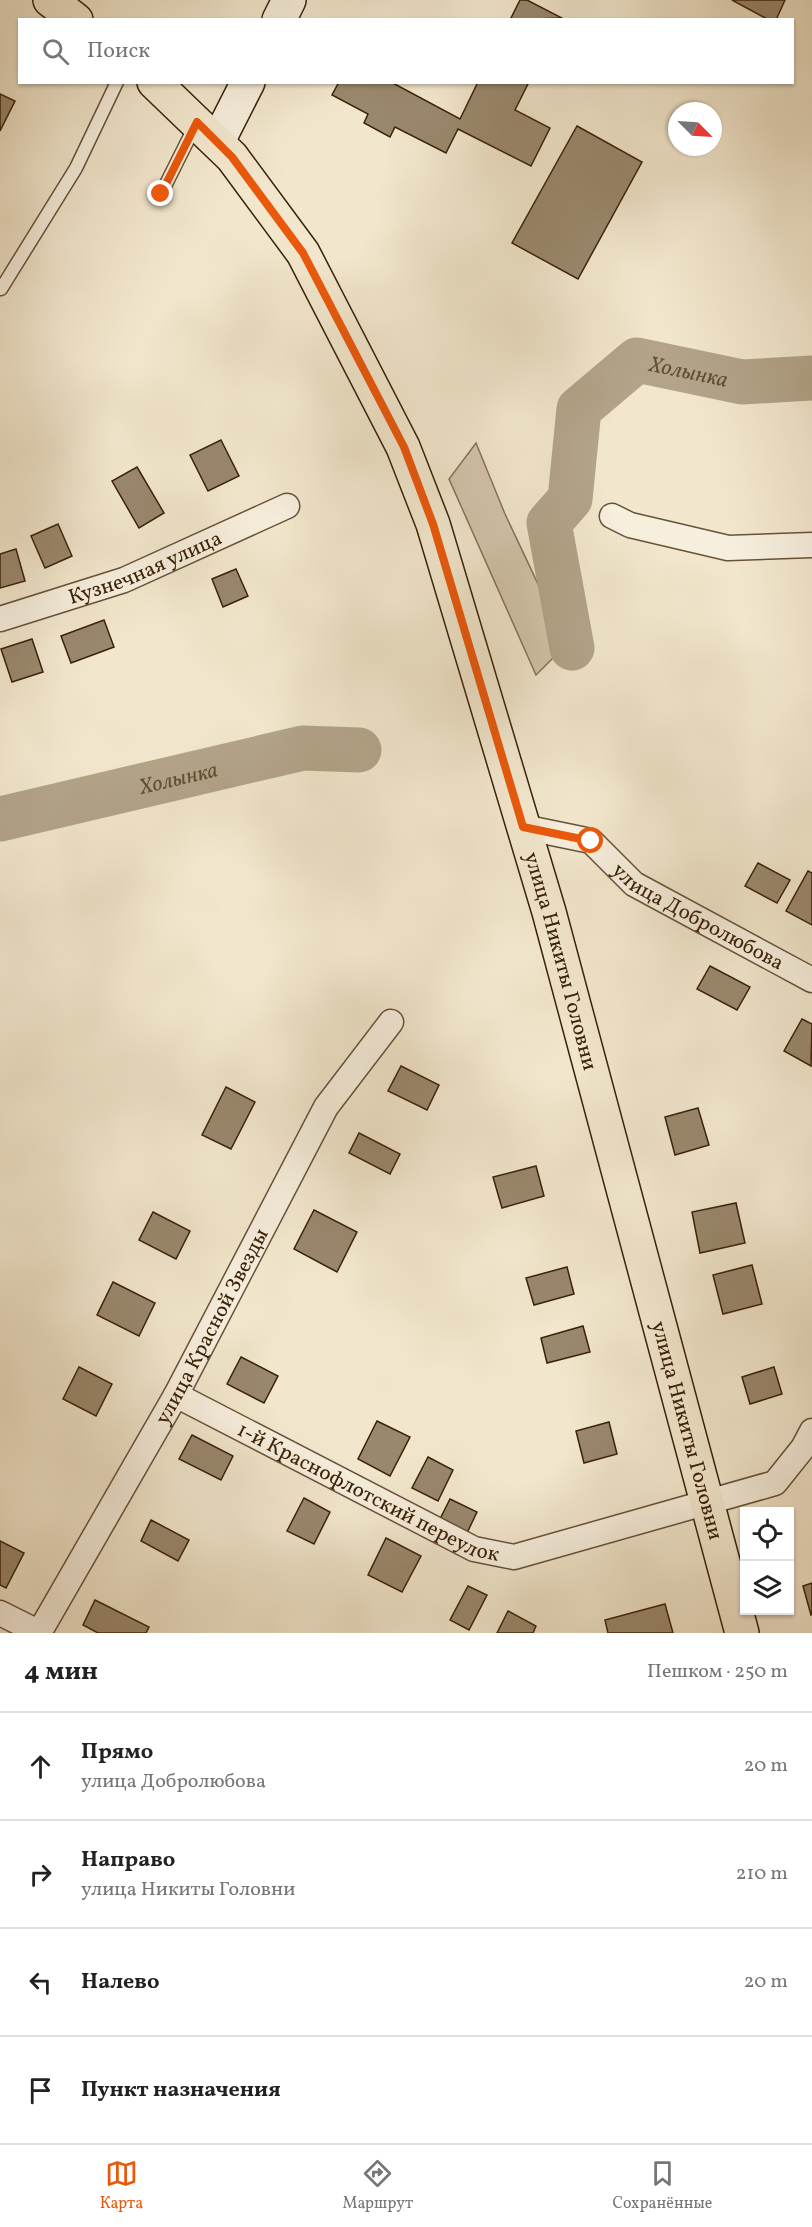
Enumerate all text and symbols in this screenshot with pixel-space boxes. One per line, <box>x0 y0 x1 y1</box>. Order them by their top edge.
search box <box>18 18 794 84</box>
icon: search <box>39 35 72 68</box>
text: Поиск <box>87 36 150 67</box>
north arrow <box>668 102 722 156</box>
route end <box>147 180 173 206</box>
water label: Холынка <box>645 350 730 397</box>
street label: Кузнечная улица <box>65 524 227 613</box>
water label: Холынка <box>135 755 221 804</box>
route start <box>577 827 603 853</box>
street label: улица Никиты Головни <box>516 849 604 1074</box>
street label: улица Добролюбова <box>605 857 789 978</box>
street label: улица Красной Звезды <box>149 1223 276 1430</box>
street label: улица Никиты Головни <box>643 1318 729 1543</box>
street label: 1-й Краснофлотский переулок <box>232 1416 502 1570</box>
map controls <box>740 1507 794 1615</box>
button: locate <box>740 1507 794 1561</box>
button: layers <box>740 1561 794 1615</box>
text: 4 мин <box>24 1654 98 1690</box>
text: Пешком · 250 m <box>647 1658 788 1686</box>
text: Прямо <box>81 1737 153 1768</box>
icon: ahead <box>24 1750 57 1783</box>
text: 20 m <box>744 1752 788 1780</box>
text: улица Добролюбова <box>81 1768 266 1796</box>
text: Направо <box>81 1845 175 1876</box>
icon: right <box>24 1858 57 1891</box>
text: 210 m <box>736 1860 788 1888</box>
text: улица Никиты Головни <box>81 1876 295 1904</box>
icon: left <box>24 1966 57 1999</box>
text: Налево <box>81 1967 160 1998</box>
text: 20 m <box>744 1968 788 1996</box>
icon: arrive <box>24 2074 57 2107</box>
text: Пункт назначения <box>81 2075 281 2106</box>
tab: Карта <box>100 2157 143 2215</box>
tab: Маршрут <box>342 2157 413 2215</box>
tab: Сохранённые <box>612 2157 712 2215</box>

